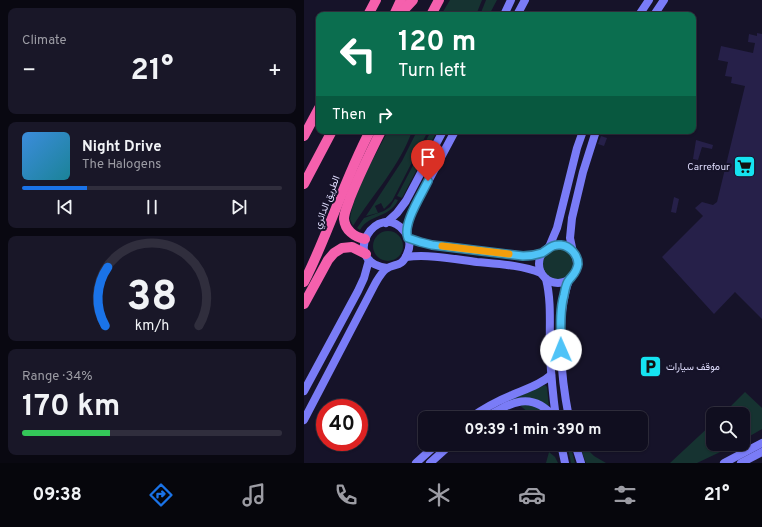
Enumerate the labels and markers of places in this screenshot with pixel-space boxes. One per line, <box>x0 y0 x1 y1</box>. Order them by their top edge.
pin <box>411 140 445 181</box>
supermarket icon: Carrefour <box>732 153 758 179</box>
place label: Carrefour <box>687 161 730 174</box>
parking icon: موقف سيارات <box>637 353 663 379</box>
place label: موقف سيارات <box>666 361 720 374</box>

